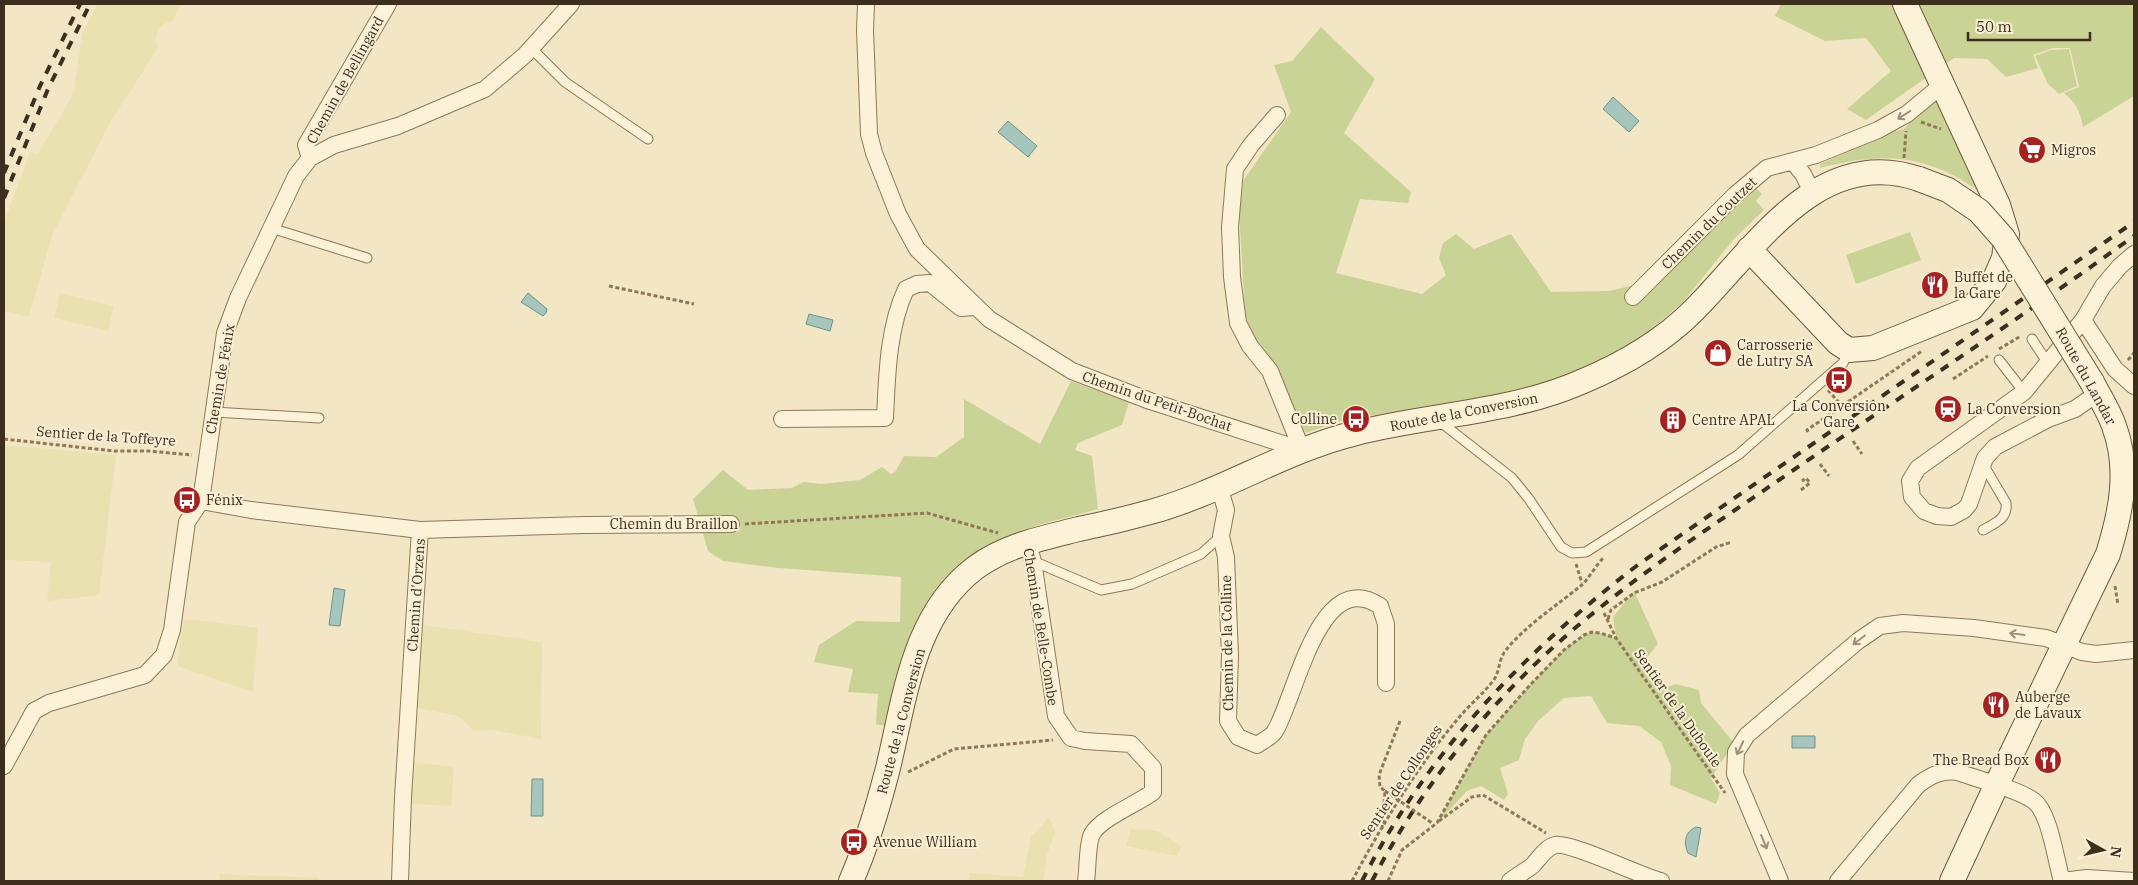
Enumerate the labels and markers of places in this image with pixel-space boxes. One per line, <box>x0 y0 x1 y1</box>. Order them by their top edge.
supermarket icon: Migros <box>2017 135 2047 165</box>
place label: Migros <box>2051 141 2096 159</box>
place label: Buffet de la Gare <box>1954 268 2013 302</box>
restaurant icon: Buffet de la Gare <box>1920 270 1950 300</box>
place label: Carrosserie de Lutry SA <box>1737 336 1813 370</box>
shop icon: Carrosserie de Lutry SA <box>1703 338 1733 368</box>
bus stop icon: La Conversion Gare <box>1824 365 1854 395</box>
station icon: La Conversion <box>1933 394 1963 424</box>
place label: La Conversion Gare <box>1792 397 1886 431</box>
place label: La Conversion <box>1967 400 2061 418</box>
bus stop icon: Colline <box>1341 404 1371 434</box>
building icon: Centre APAL <box>1658 405 1688 435</box>
place label: Colline <box>1291 410 1337 428</box>
place label: Centre APAL <box>1692 411 1775 429</box>
bus stop icon: Fénix <box>172 485 202 515</box>
place label: Fénix <box>206 491 243 509</box>
place label: Auberge de Lavaux <box>2015 688 2082 722</box>
restaurant icon: Auberge de Lavaux <box>1981 690 2011 720</box>
restaurant icon: The Bread Box <box>2033 745 2063 775</box>
place label: The Bread Box <box>1933 751 2029 769</box>
bus stop icon: Avenue William <box>839 827 869 857</box>
place label: Avenue William <box>873 833 977 851</box>

